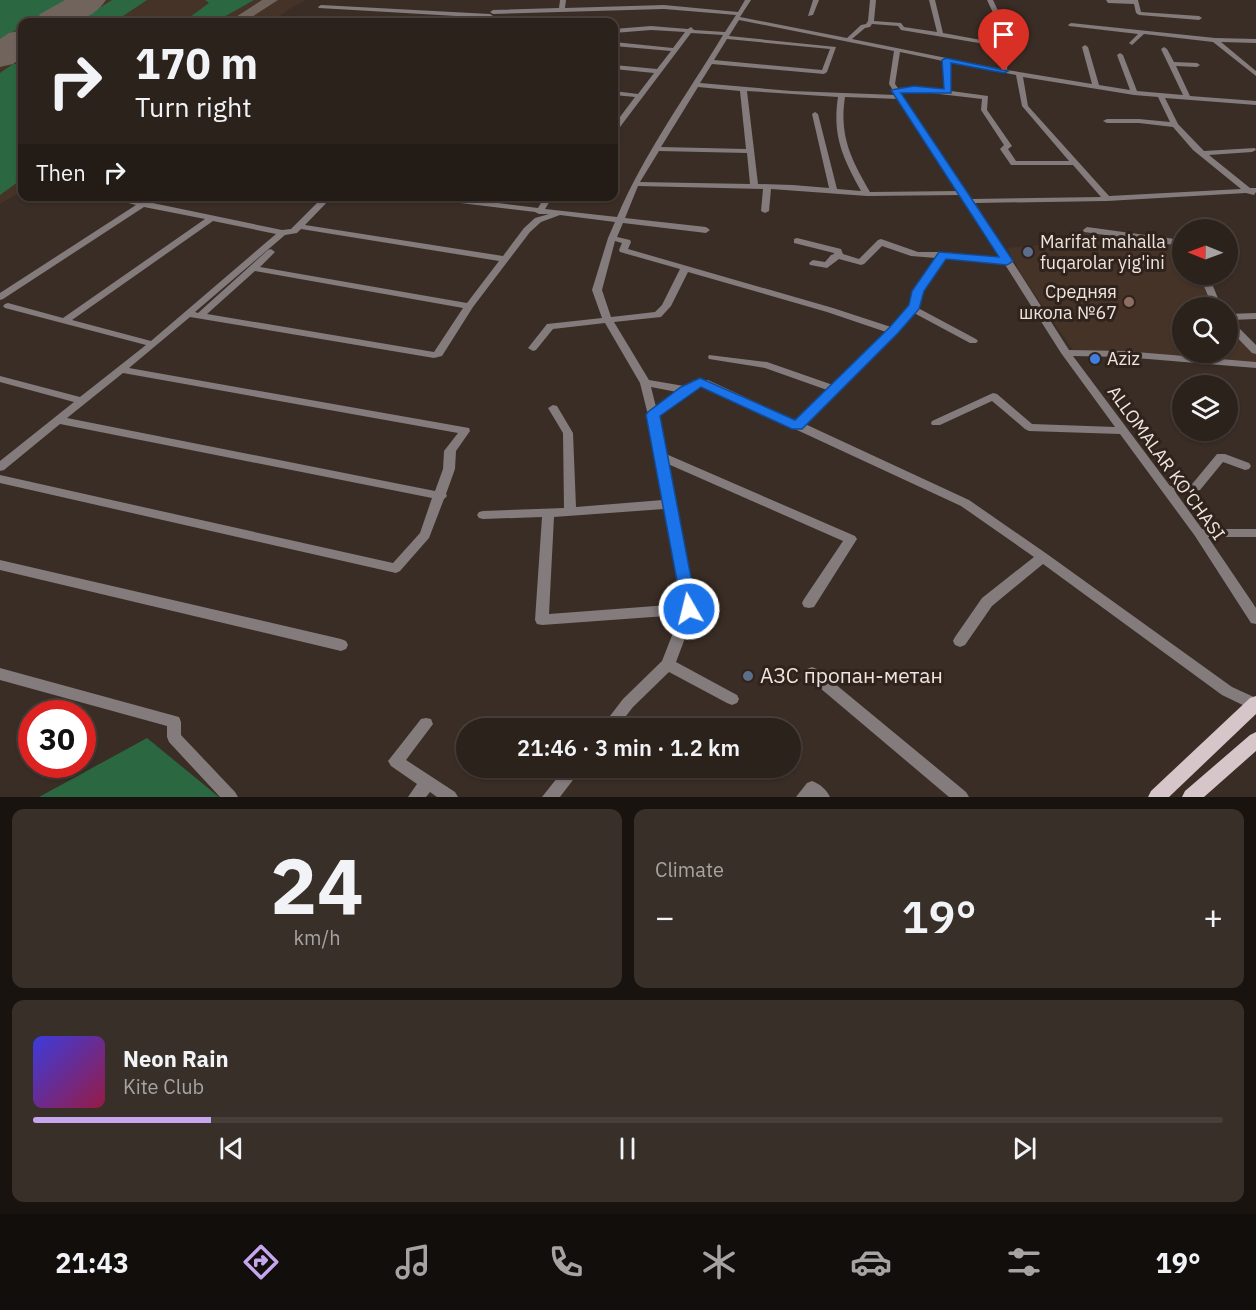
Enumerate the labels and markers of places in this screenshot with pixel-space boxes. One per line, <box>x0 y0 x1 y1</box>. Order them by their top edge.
pin <box>978 9 1029 71</box>
place label: Marifat mahalla fuqarolar yig'ini <box>1040 230 1166 274</box>
marker: Marifat mahalla fuqarolar yig'ini <box>1021 245 1035 259</box>
place label: Средняя школа №67 <box>1019 280 1117 324</box>
marker: Средняя школа №67 <box>1122 295 1136 309</box>
place label: Aziz <box>1107 347 1140 370</box>
marker: Aziz <box>1088 352 1102 366</box>
place label: АЗС пропан-метан <box>760 661 943 689</box>
marker: АЗС пропан-метан <box>741 669 755 683</box>

